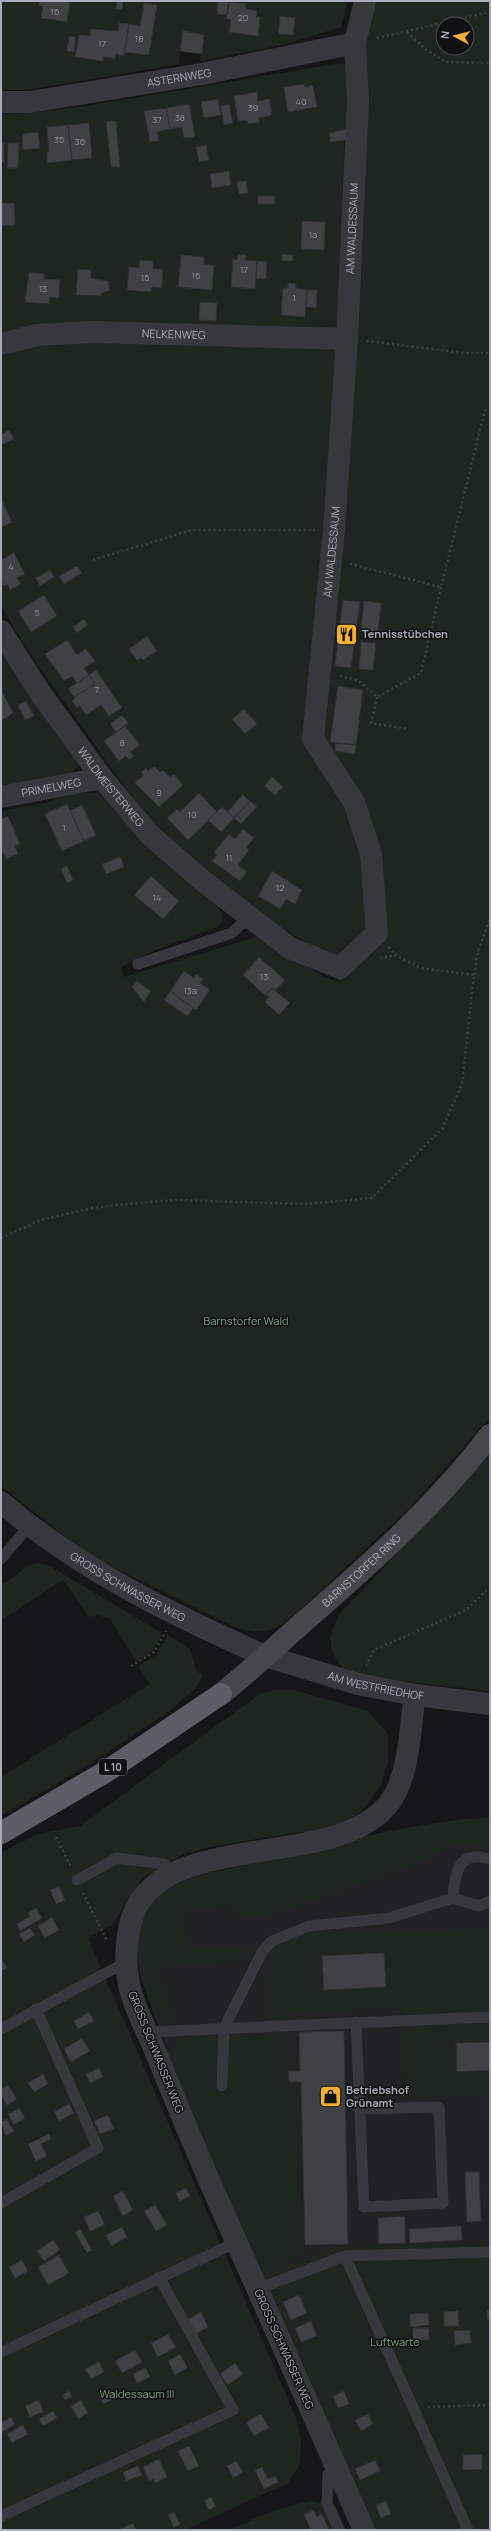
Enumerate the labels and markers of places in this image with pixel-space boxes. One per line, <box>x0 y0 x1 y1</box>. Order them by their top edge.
restaurant icon: Tennisstübchen <box>334 621 360 647</box>
place label: Tennisstübchen <box>362 626 448 641</box>
place label: Betriebshof Grünamt <box>346 2082 410 2110</box>
shop icon: Betriebshof Grünamt <box>317 2083 343 2109</box>

